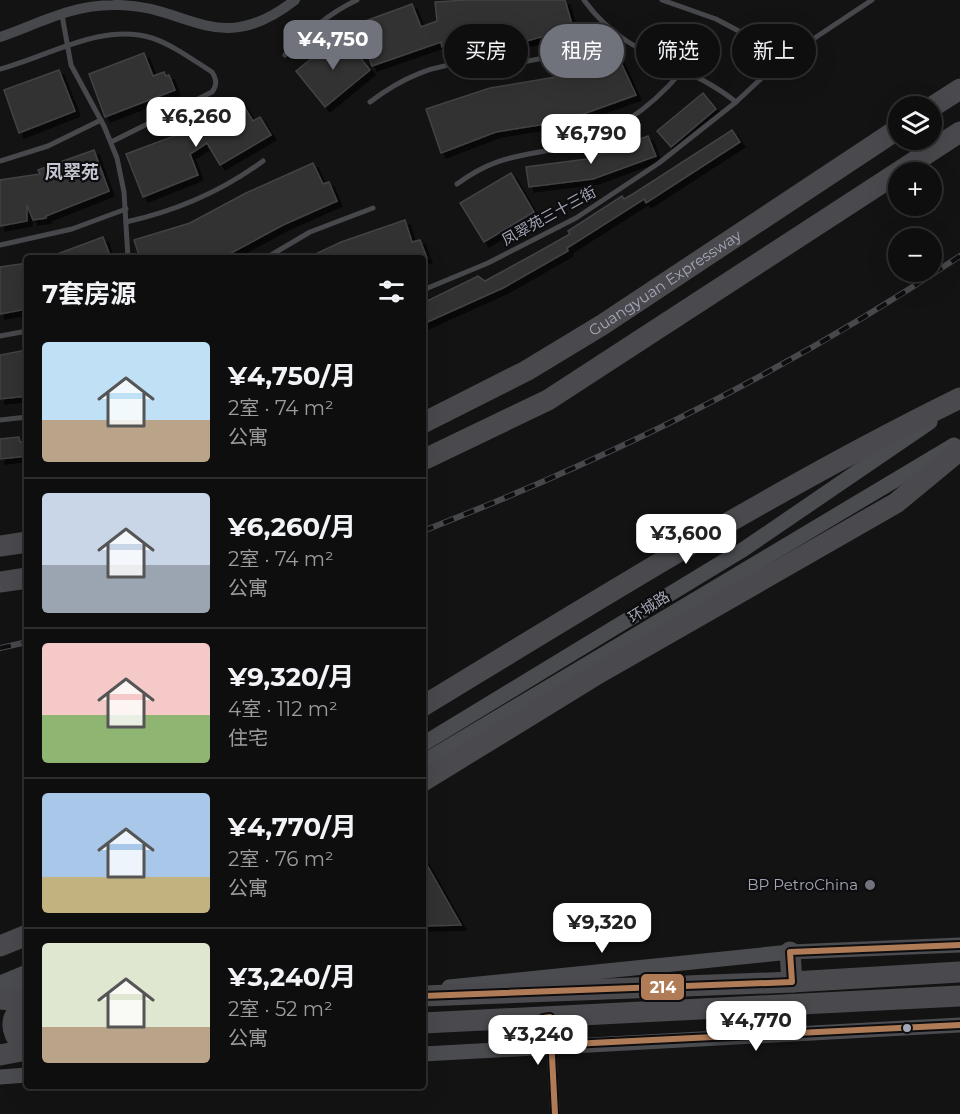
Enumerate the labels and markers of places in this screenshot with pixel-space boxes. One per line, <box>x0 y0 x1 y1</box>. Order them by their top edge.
pin: ¥4,750 <box>284 20 382 71</box>
pin: ¥6,260 <box>147 97 245 148</box>
pin: ¥6,790 <box>542 114 640 165</box>
pin: ¥3,600 <box>637 514 735 565</box>
place label: BP PetroChina <box>747 875 858 894</box>
marker: BP PetroChina <box>863 878 877 892</box>
pin: ¥9,320 <box>553 903 651 954</box>
pin: ¥4,770 <box>707 1001 805 1052</box>
pin: ¥3,240 <box>489 1015 587 1066</box>
unlabelled marker <box>901 1022 913 1034</box>

